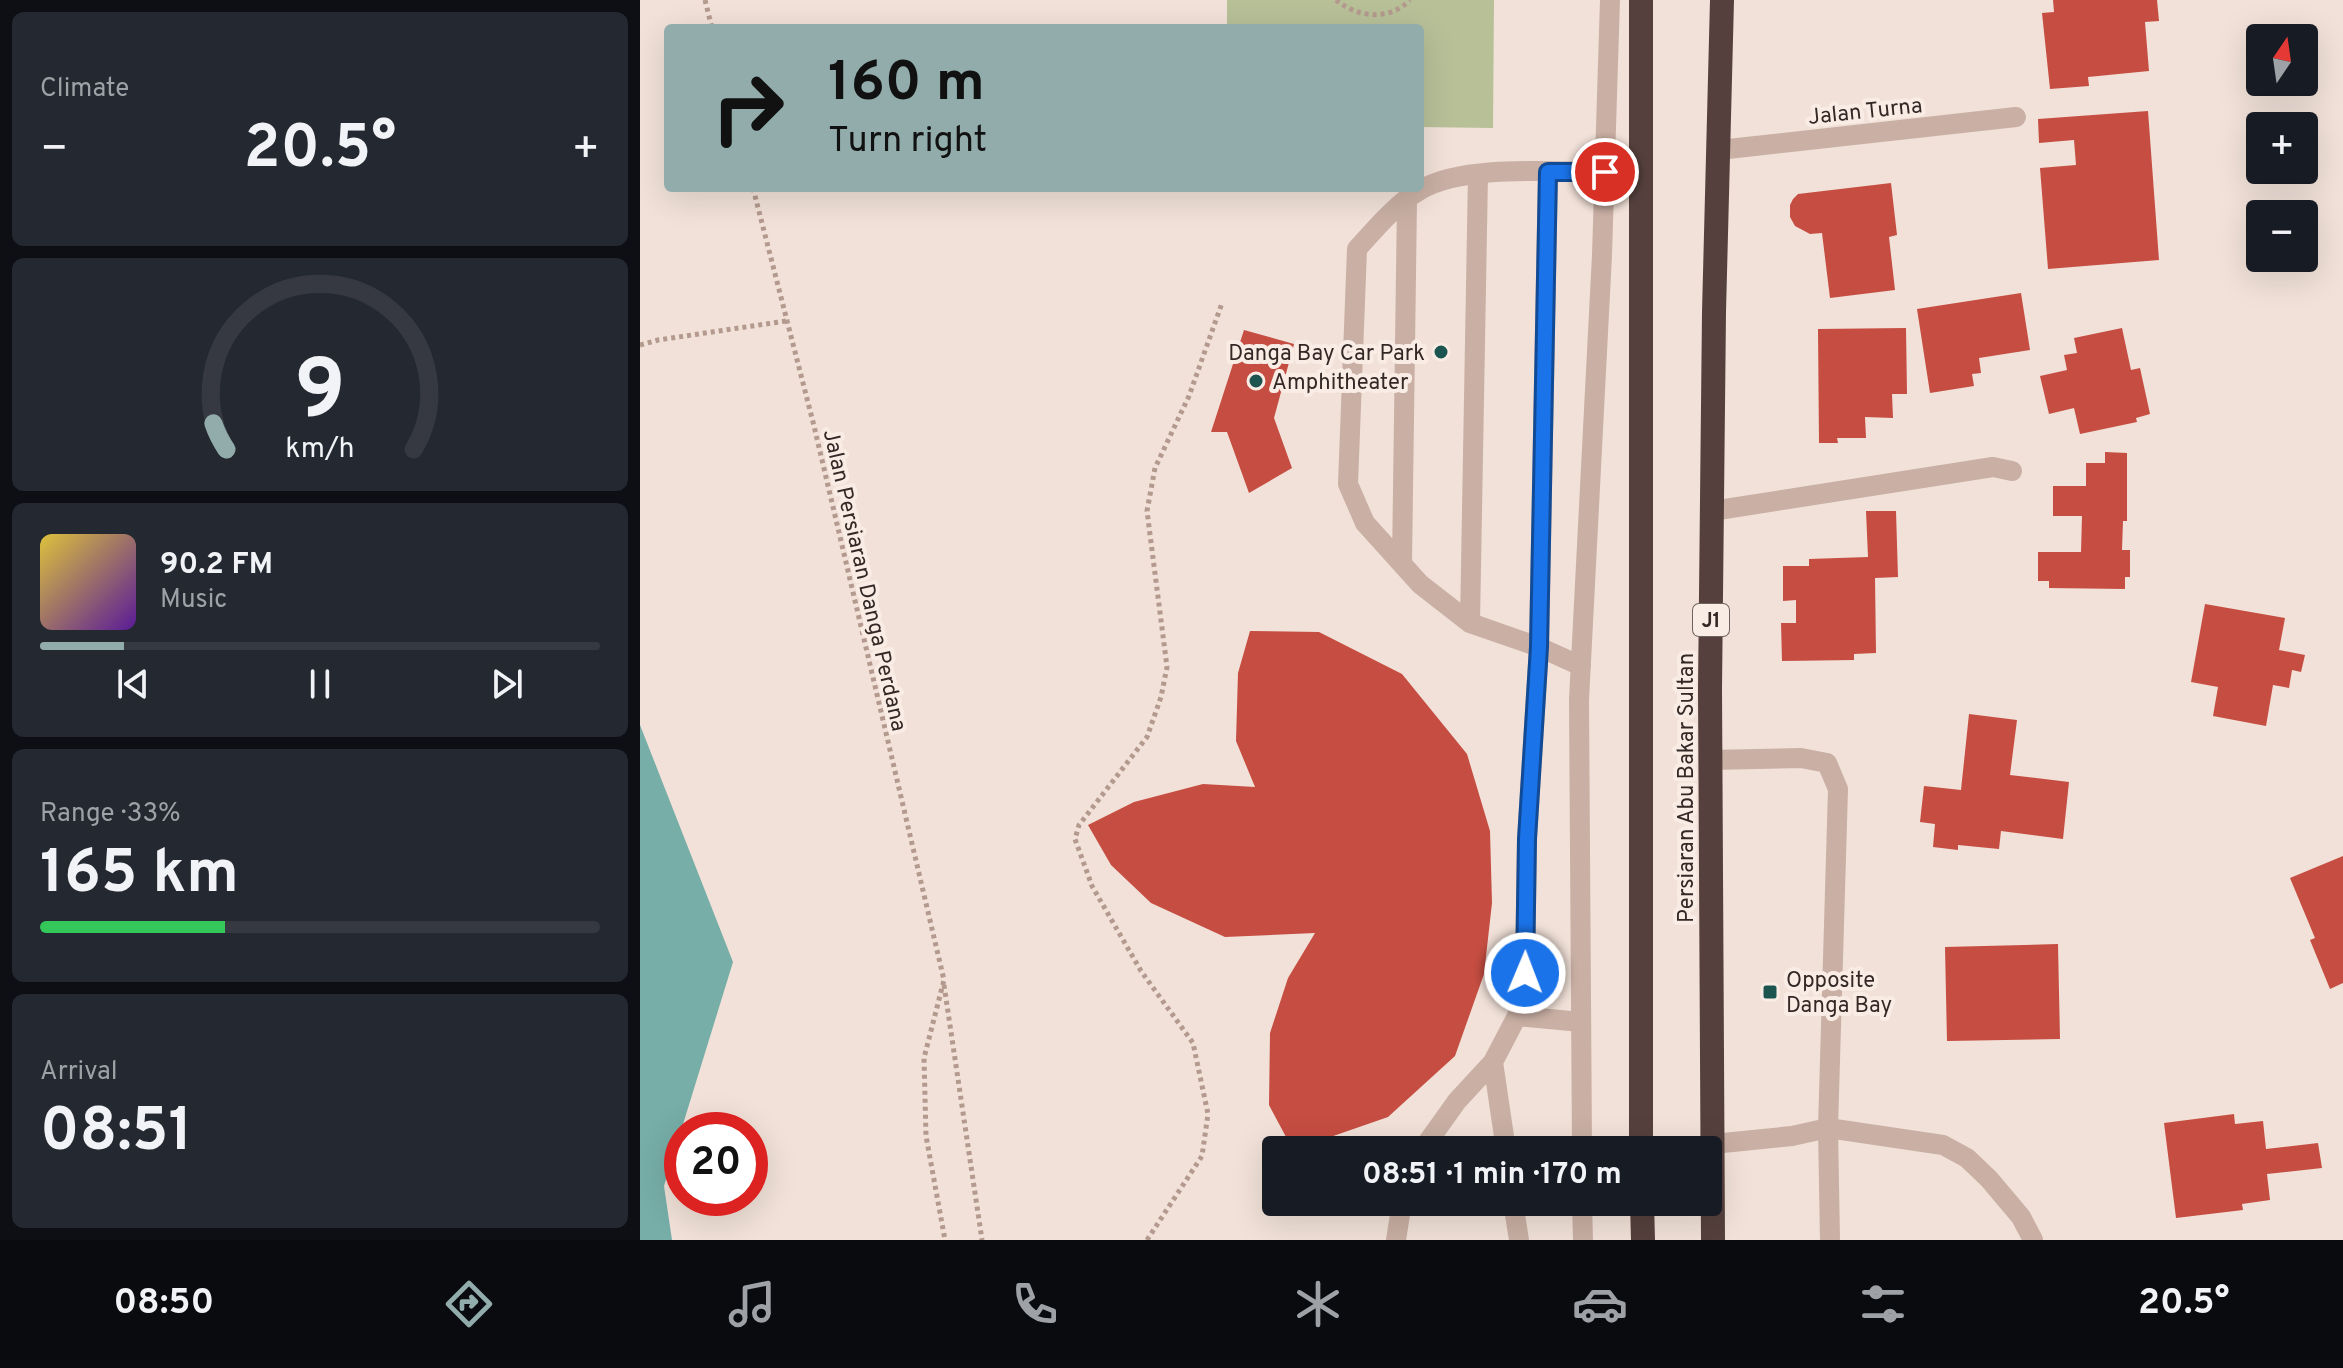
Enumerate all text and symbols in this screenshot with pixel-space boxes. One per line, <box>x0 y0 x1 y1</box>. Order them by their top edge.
north arrow <box>2246 24 2318 96</box>
map controls <box>2246 24 2318 272</box>
text: 160 m <box>828 50 985 120</box>
icon: right <box>696 56 800 160</box>
text: Climate <box>40 73 129 106</box>
street label: Jalan Turna <box>1807 93 1924 132</box>
button: + <box>2246 112 2318 184</box>
text: 20.5° <box>244 113 396 189</box>
text: Turn right <box>828 119 987 165</box>
text: − <box>40 123 68 179</box>
text: + <box>572 123 600 179</box>
pin <box>1571 138 1639 206</box>
icon: arrive <box>1583 150 1627 194</box>
button: − <box>2246 200 2318 272</box>
place label: Danga Bay Car Park <box>1228 341 1425 368</box>
text: 9 <box>294 343 346 448</box>
marker: Danga Bay Car Park <box>1432 343 1450 361</box>
place label: Amphitheater <box>1272 370 1409 397</box>
marker: Amphitheater <box>1247 372 1265 390</box>
street label: Jalan Persiaran Danga Perdana <box>816 427 911 734</box>
text: km/h <box>285 433 355 469</box>
text: 90.2 FM <box>160 547 273 584</box>
text: Music <box>160 584 227 617</box>
road number: J1 <box>1693 604 1729 636</box>
street label: Persiaran Abu Bakar Sultan <box>1674 653 1701 923</box>
icon: previous <box>111 662 155 706</box>
icon: pause <box>298 662 342 706</box>
icon: next <box>485 662 529 706</box>
text: Range · 33% <box>40 798 181 831</box>
text: 165 km <box>40 838 239 914</box>
position arrow <box>1483 931 1567 1015</box>
place label: Opposite Danga Bay <box>1786 968 1892 1020</box>
marker: Opposite Danga Bay <box>1761 983 1779 1001</box>
text: Arrival <box>40 1056 118 1089</box>
text: 08:51 <box>40 1096 192 1172</box>
speed limit sign: 20 <box>664 1112 768 1216</box>
text: 08:51 · 1 min · 170 m <box>1362 1157 1622 1194</box>
icon: directions <box>441 1276 497 1332</box>
icon: music <box>724 1276 780 1332</box>
icon: phone <box>1007 1276 1063 1332</box>
icon: climate <box>1290 1276 1346 1332</box>
icon: car <box>1572 1276 1628 1332</box>
icon: filters <box>1855 1276 1911 1332</box>
text: 08:50 <box>113 1281 214 1327</box>
text: 20.5° <box>2138 1281 2230 1327</box>

